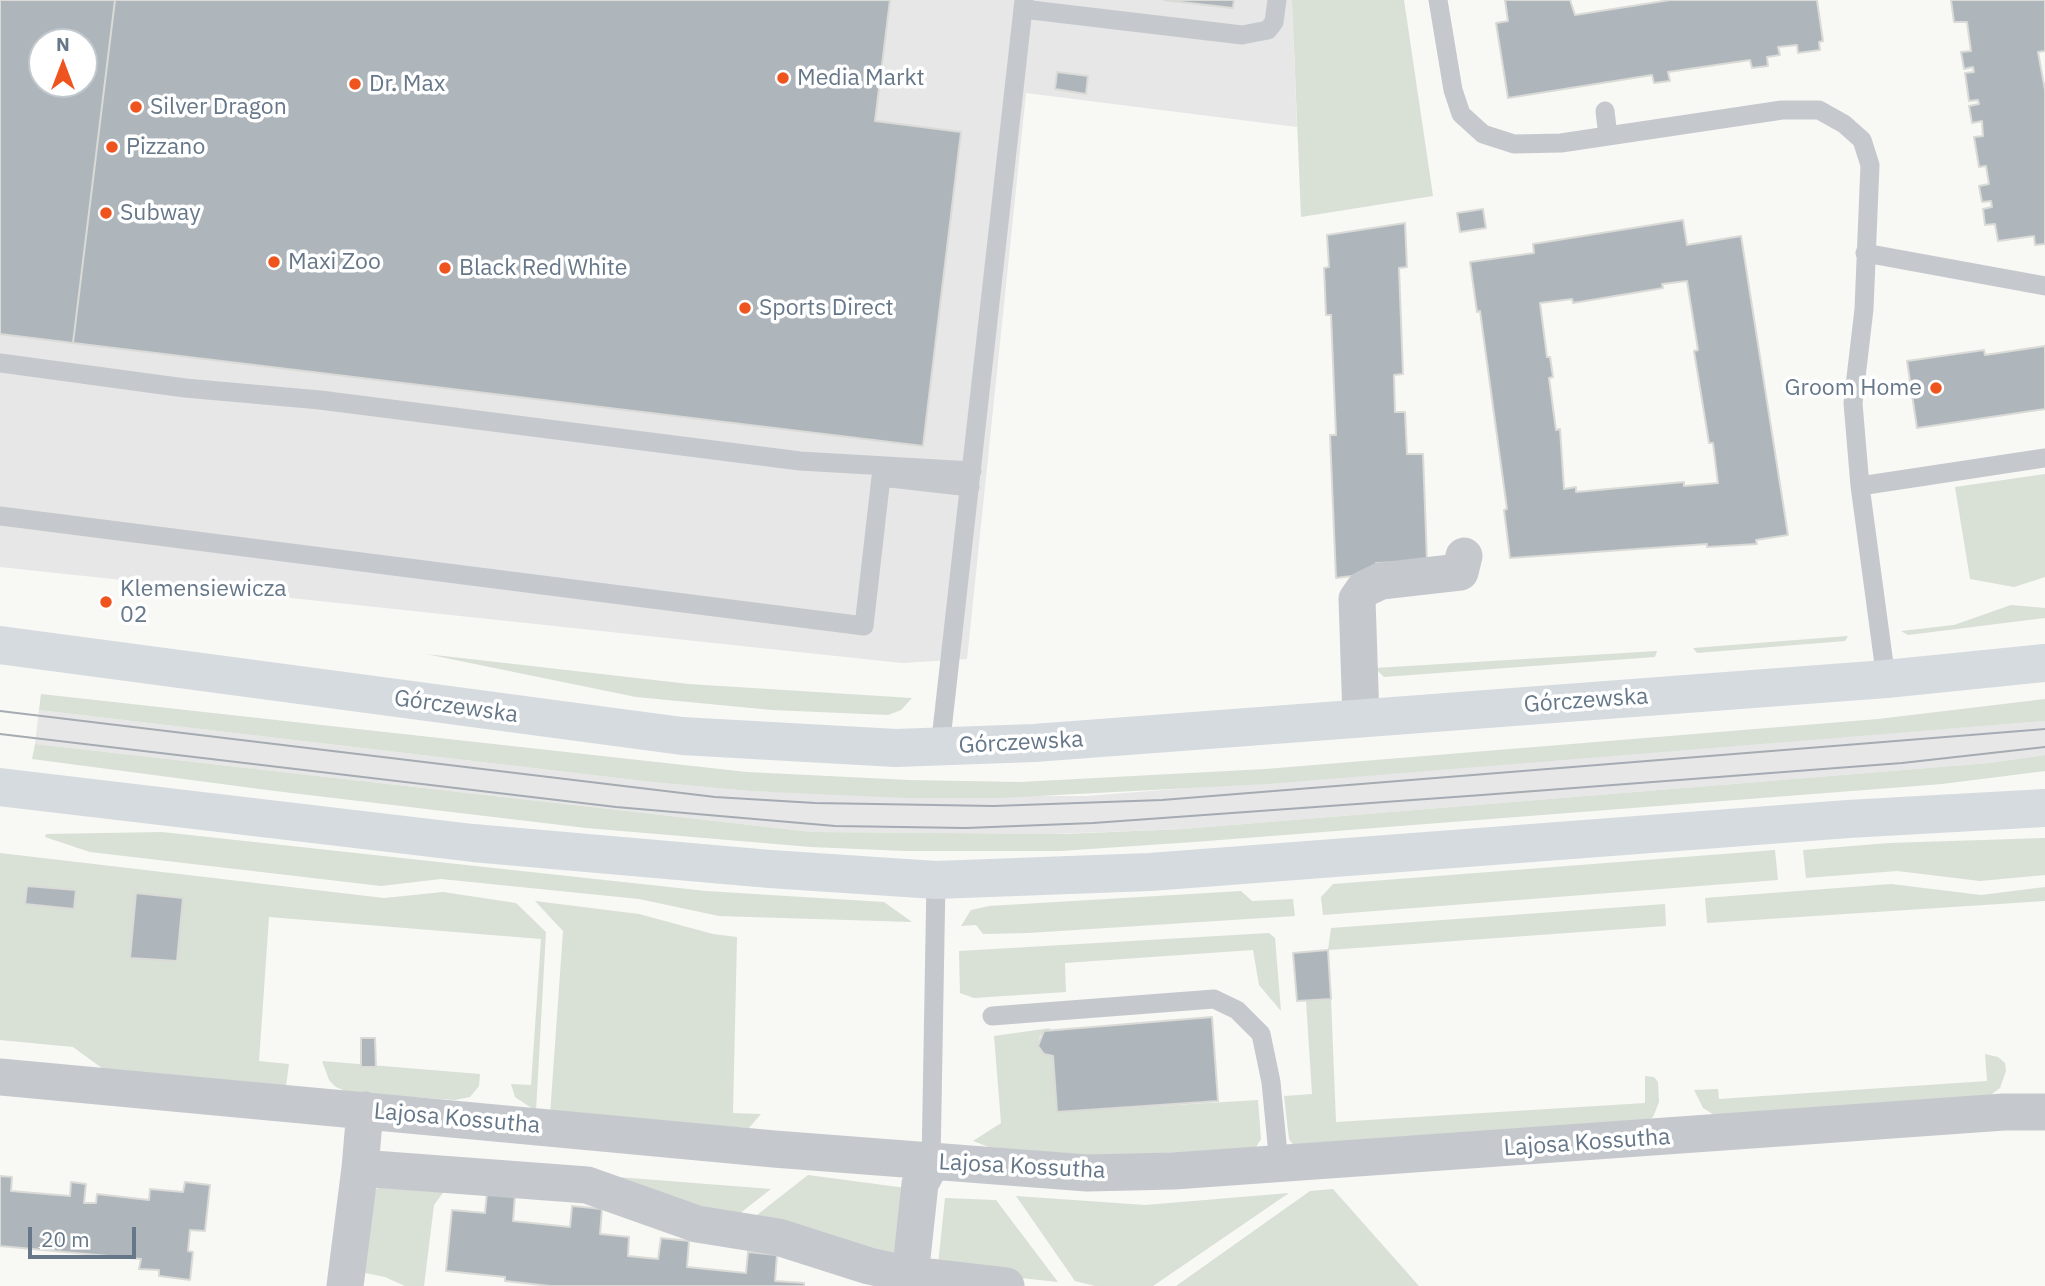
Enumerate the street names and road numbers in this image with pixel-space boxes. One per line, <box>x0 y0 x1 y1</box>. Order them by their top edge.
street label: Górczewska <box>1523 683 1649 719</box>
street label: Górczewska <box>392 685 520 729</box>
street label: Górczewska <box>958 726 1084 760</box>
street label: Lajosa Kossutha <box>373 1098 541 1140</box>
street label: Lajosa Kossutha <box>1503 1123 1671 1163</box>
street label: Lajosa Kossutha <box>938 1149 1106 1185</box>

